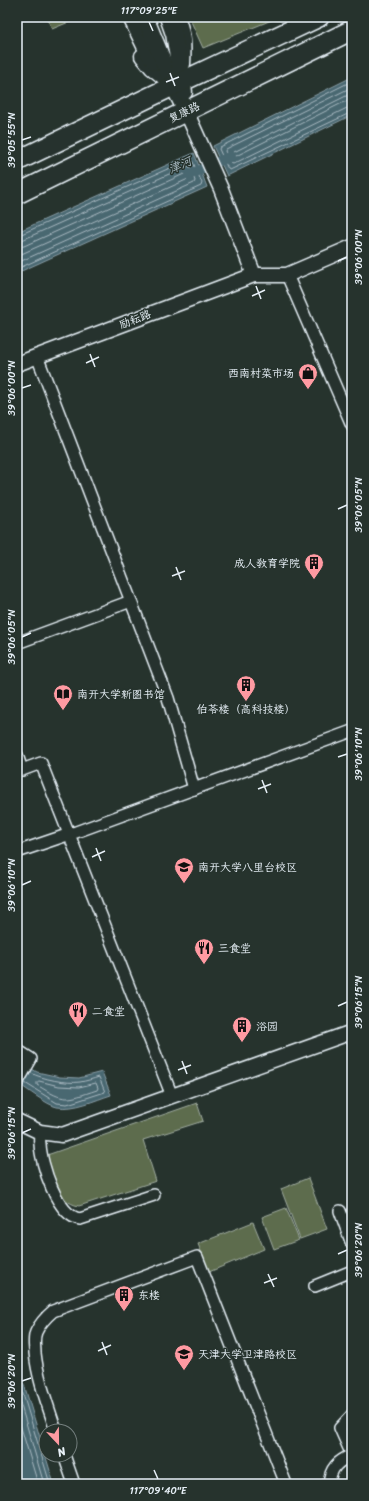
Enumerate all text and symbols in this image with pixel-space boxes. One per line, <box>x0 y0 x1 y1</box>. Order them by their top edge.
text: 117°09'25"E <box>121 2 179 20</box>
street label: 复康路 <box>165 97 203 128</box>
text: 39°05'55"N <box>3 112 21 168</box>
water label: 津河 <box>164 149 197 180</box>
text: 39°06'00"N <box>350 229 368 285</box>
street label: 励耘路 <box>116 305 154 334</box>
text: 39°06'00"N <box>3 360 21 416</box>
shop icon: 西南村菜市场 <box>297 362 319 390</box>
place label: 西南村菜市场 <box>228 364 294 383</box>
text: 39°06'05"N <box>350 477 368 533</box>
building icon: 成人教育学院 <box>303 552 325 580</box>
place label: 成人教育学院 <box>234 554 300 573</box>
text: 39°06'05"N <box>3 609 21 665</box>
building icon: 伯苓楼（高科技楼） <box>235 674 257 702</box>
library icon: 南开大学新图书馆 <box>52 683 74 711</box>
place label: 南开大学新图书馆 <box>77 685 165 704</box>
place label: 伯苓楼（高科技楼） <box>197 700 296 719</box>
text: 39°06'10"N <box>350 727 368 781</box>
school or university icon: 南开大学八里台校区 <box>173 856 195 884</box>
text: 39°06'10"N <box>3 858 21 912</box>
place label: 南开大学八里台校区 <box>198 858 297 877</box>
restaurant icon: 三食堂 <box>193 937 215 965</box>
place label: 三食堂 <box>218 939 251 958</box>
text: 39°06'15"N <box>350 975 368 1029</box>
restaurant icon: 二食堂 <box>67 1000 89 1028</box>
place label: 二食堂 <box>92 1002 125 1021</box>
building icon: 浴园 <box>231 1015 253 1043</box>
place label: 浴园 <box>256 1017 278 1036</box>
text: 39°06'15"N <box>3 1106 21 1160</box>
text: 39°06'20"N <box>350 1223 368 1277</box>
building icon: 东楼 <box>113 1284 135 1312</box>
place label: 东楼 <box>138 1286 160 1305</box>
school or university icon: 天津大学卫津路校区 <box>173 1343 195 1371</box>
place label: 天津大学卫津路校区 <box>198 1345 297 1364</box>
text: 39°06'20"N <box>3 1354 21 1408</box>
north arrow <box>38 1423 78 1463</box>
text: N <box>54 1441 70 1462</box>
text: 117°09'40"E <box>129 1482 188 1500</box>

